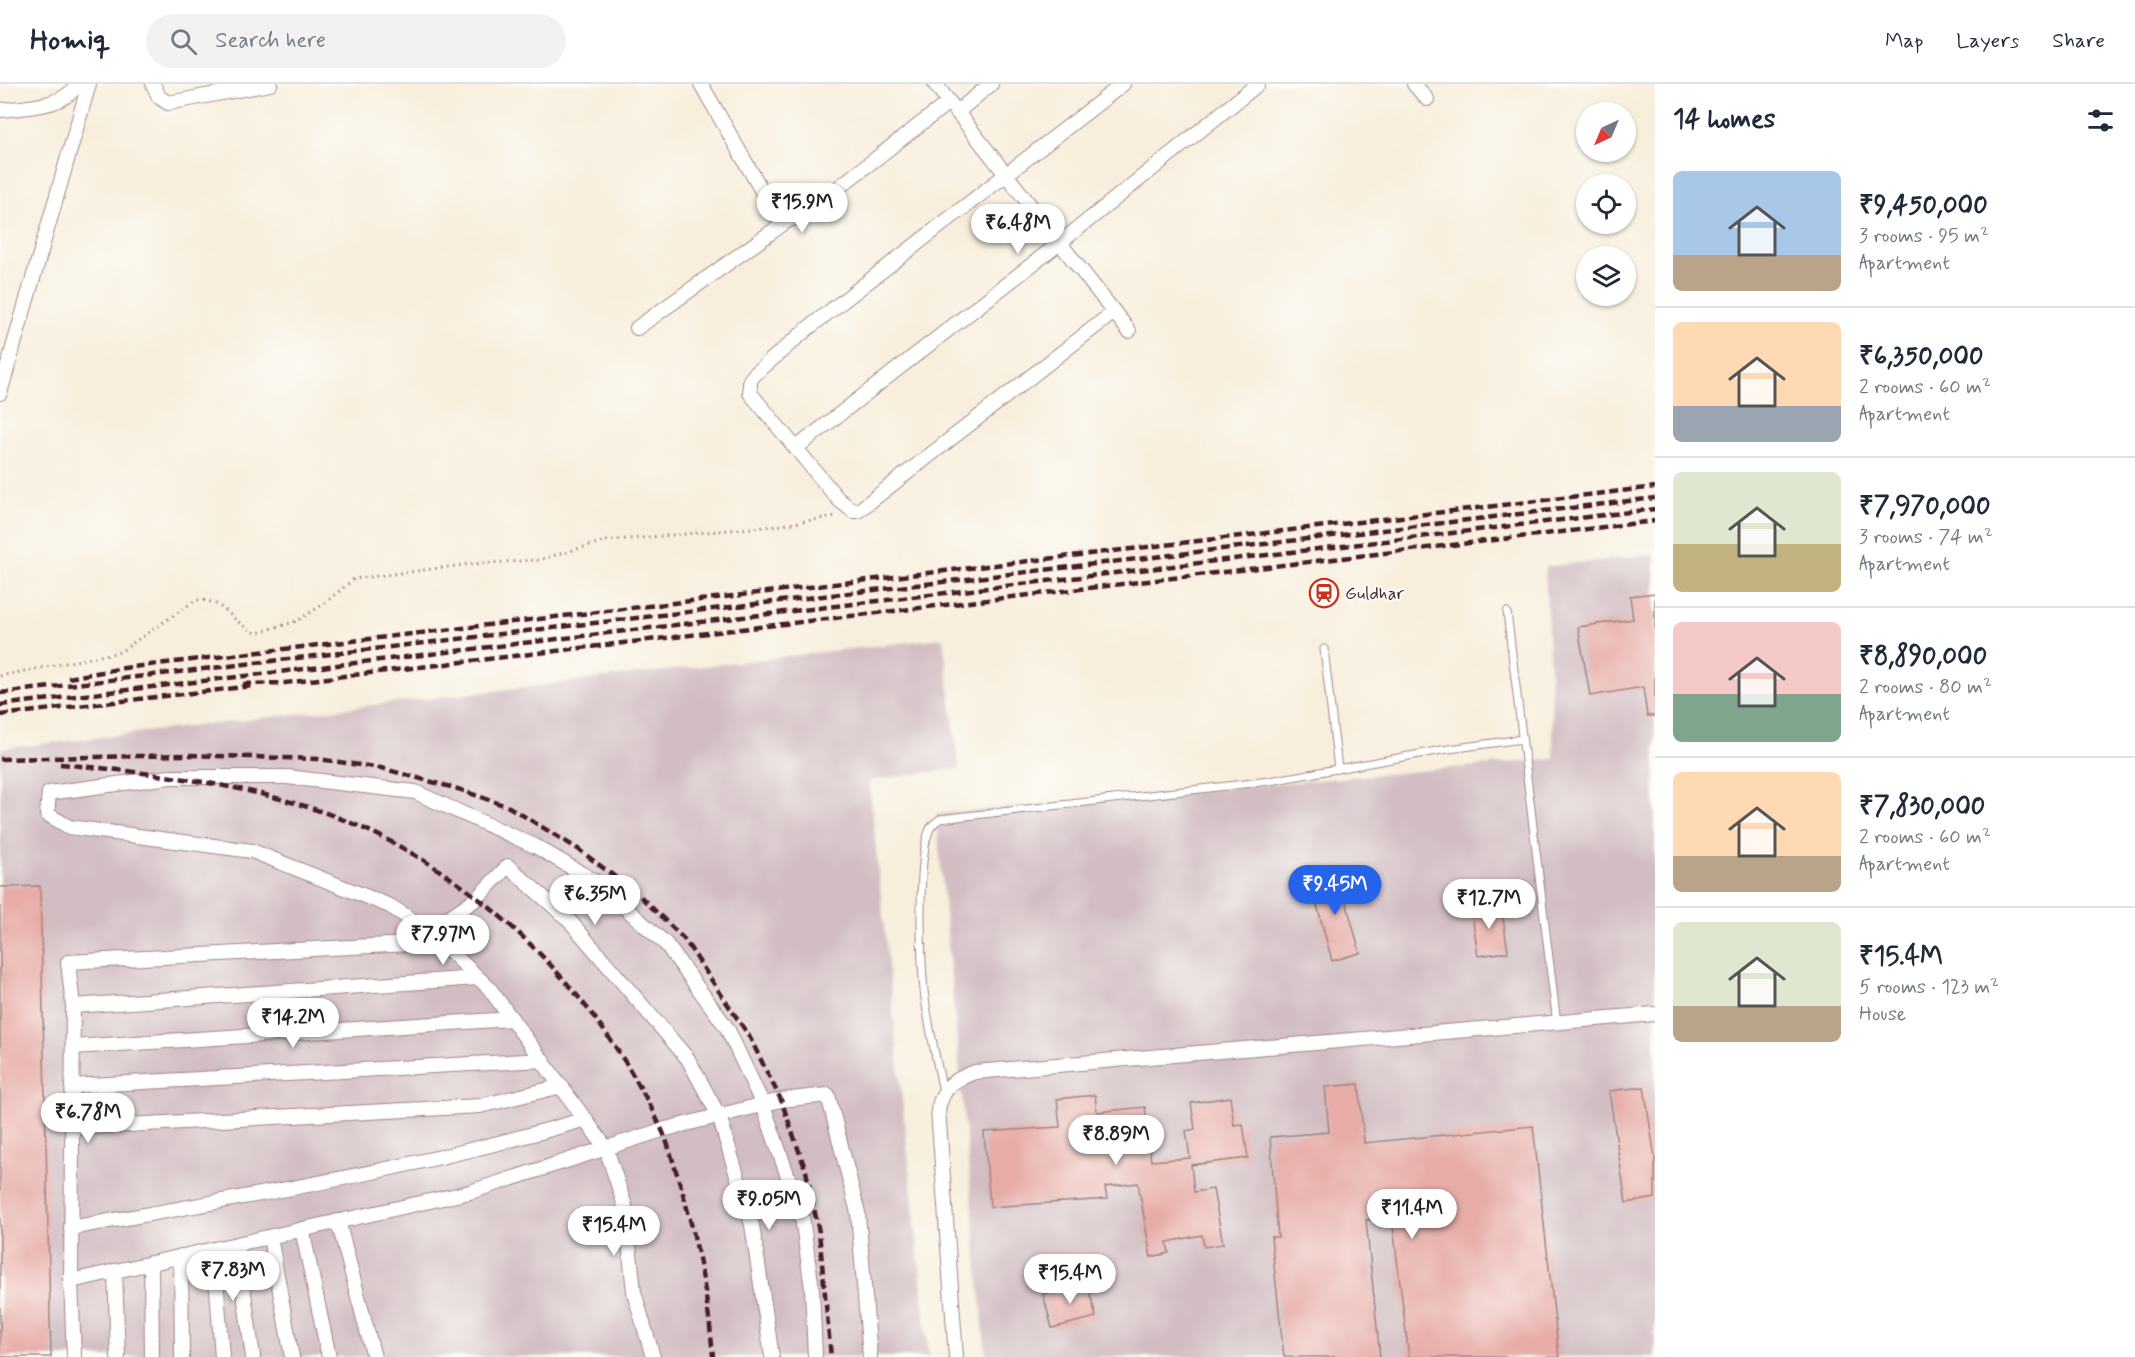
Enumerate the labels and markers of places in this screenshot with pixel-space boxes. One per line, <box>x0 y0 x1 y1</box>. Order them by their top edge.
pin: ₹15.9M <box>753 183 851 234</box>
pin: ₹6.48M <box>969 204 1067 255</box>
station icon: Guldhar <box>1308 577 1340 609</box>
place label: Guldhar <box>1345 582 1405 606</box>
pin: ₹9.45M <box>1286 865 1384 916</box>
pin: ₹6.35M <box>546 875 644 926</box>
pin: ₹12.7M <box>1440 879 1538 930</box>
pin: ₹7.97M <box>394 915 492 966</box>
pin: ₹14.2M <box>244 998 342 1049</box>
pin: ₹6.78M <box>39 1093 137 1144</box>
pin: ₹8.89M <box>1067 1115 1165 1166</box>
pin: ₹9.05M <box>720 1180 818 1231</box>
pin: ₹11.4M <box>1363 1189 1461 1240</box>
pin: ₹15.4M <box>565 1206 663 1257</box>
pin: ₹7.83M <box>184 1251 282 1302</box>
pin: ₹15.4M <box>1021 1254 1119 1305</box>

